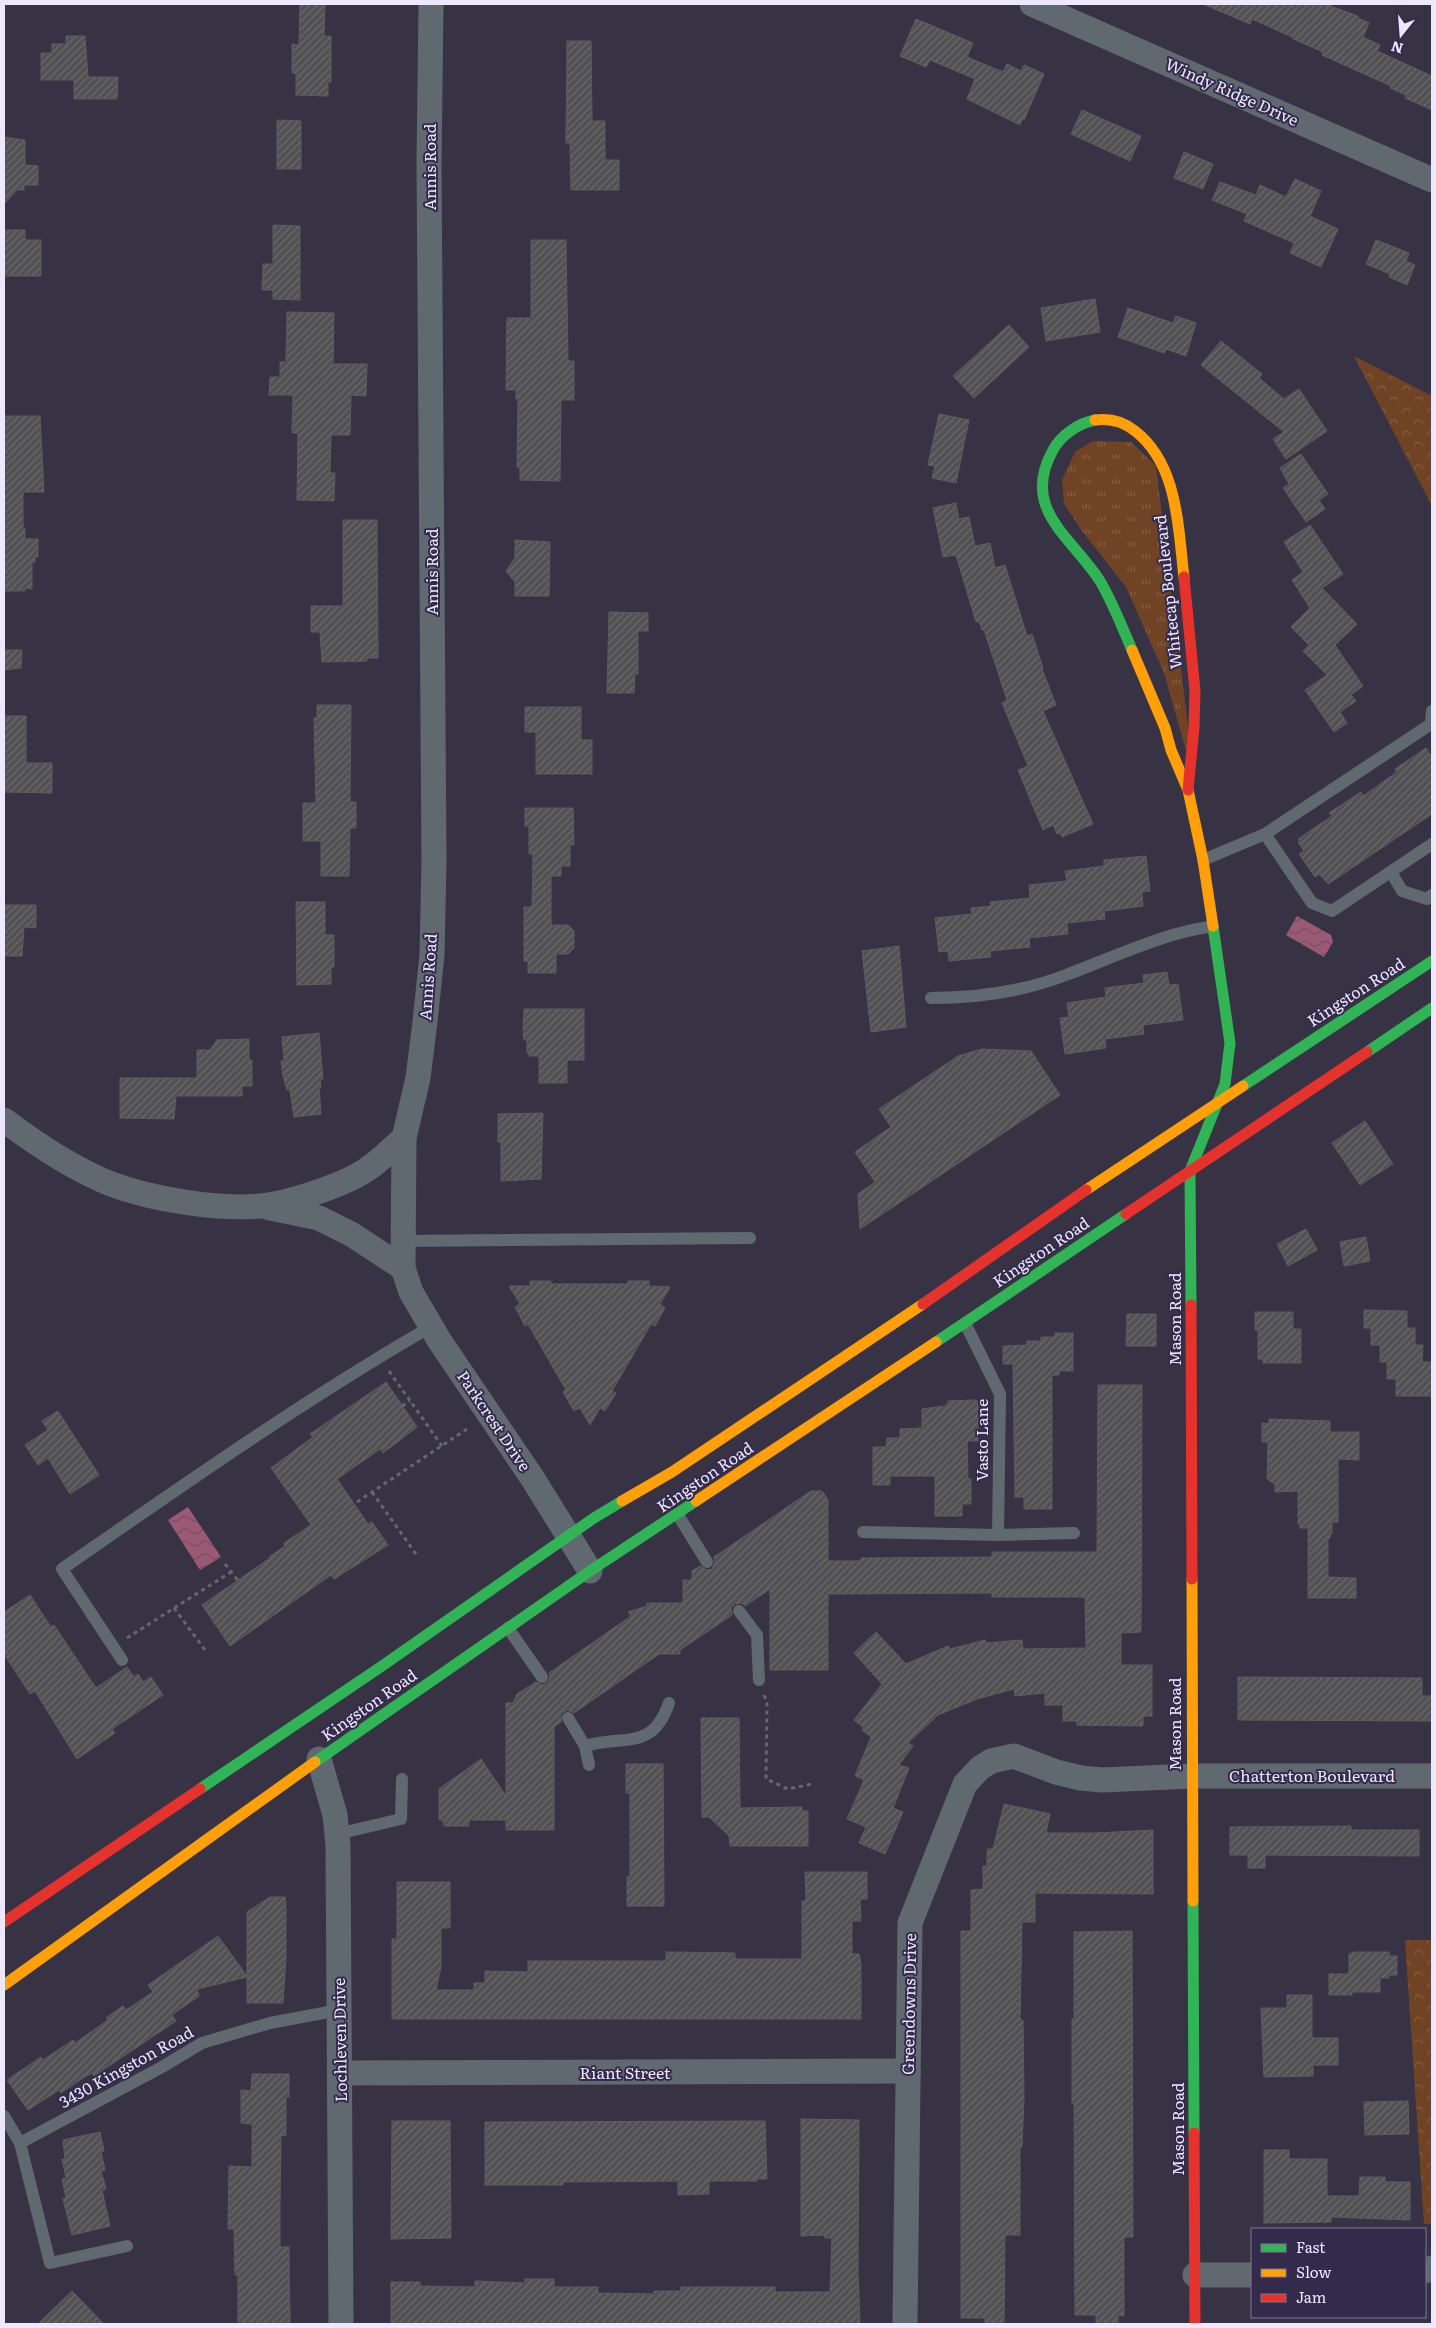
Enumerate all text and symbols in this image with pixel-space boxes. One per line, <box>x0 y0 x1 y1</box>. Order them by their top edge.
north arrow <box>1376 10 1426 60</box>
text: N <box>1388 37 1405 60</box>
street label: Windy Ridge Drive <box>1162 51 1303 131</box>
street label: Annis Road <box>417 123 441 211</box>
street label: Whitecap Boulevard <box>1147 513 1187 671</box>
street label: Annis Road <box>419 528 443 616</box>
street label: Annis Road <box>412 932 442 1021</box>
street label: Kingston Road <box>1302 951 1409 1032</box>
street label: Kingston Road <box>987 1210 1094 1292</box>
street label: Mason Road <box>1162 1272 1186 1366</box>
street label: Parkcrest Drive <box>452 1365 538 1476</box>
street label: Vasto Lane <box>969 1399 993 1481</box>
street label: Kingston Road <box>651 1435 758 1517</box>
street label: Kingston Road <box>316 1662 421 1746</box>
street label: Mason Road <box>1162 1677 1186 1771</box>
street label: Chatterton Boulevard <box>1229 1763 1395 1787</box>
street label: Greendowns Drive <box>895 1933 921 2075</box>
street label: Lochleven Drive <box>326 1978 352 2102</box>
street label: 3430 Kingston Road <box>54 2019 197 2113</box>
street label: Riant Street <box>580 2060 671 2084</box>
street label: Mason Road <box>1165 2082 1189 2176</box>
legend <box>1251 2228 1426 2318</box>
text: Fast <box>1296 2235 1325 2258</box>
text: Slow <box>1296 2260 1331 2283</box>
text: Jam <box>1296 2285 1327 2308</box>

